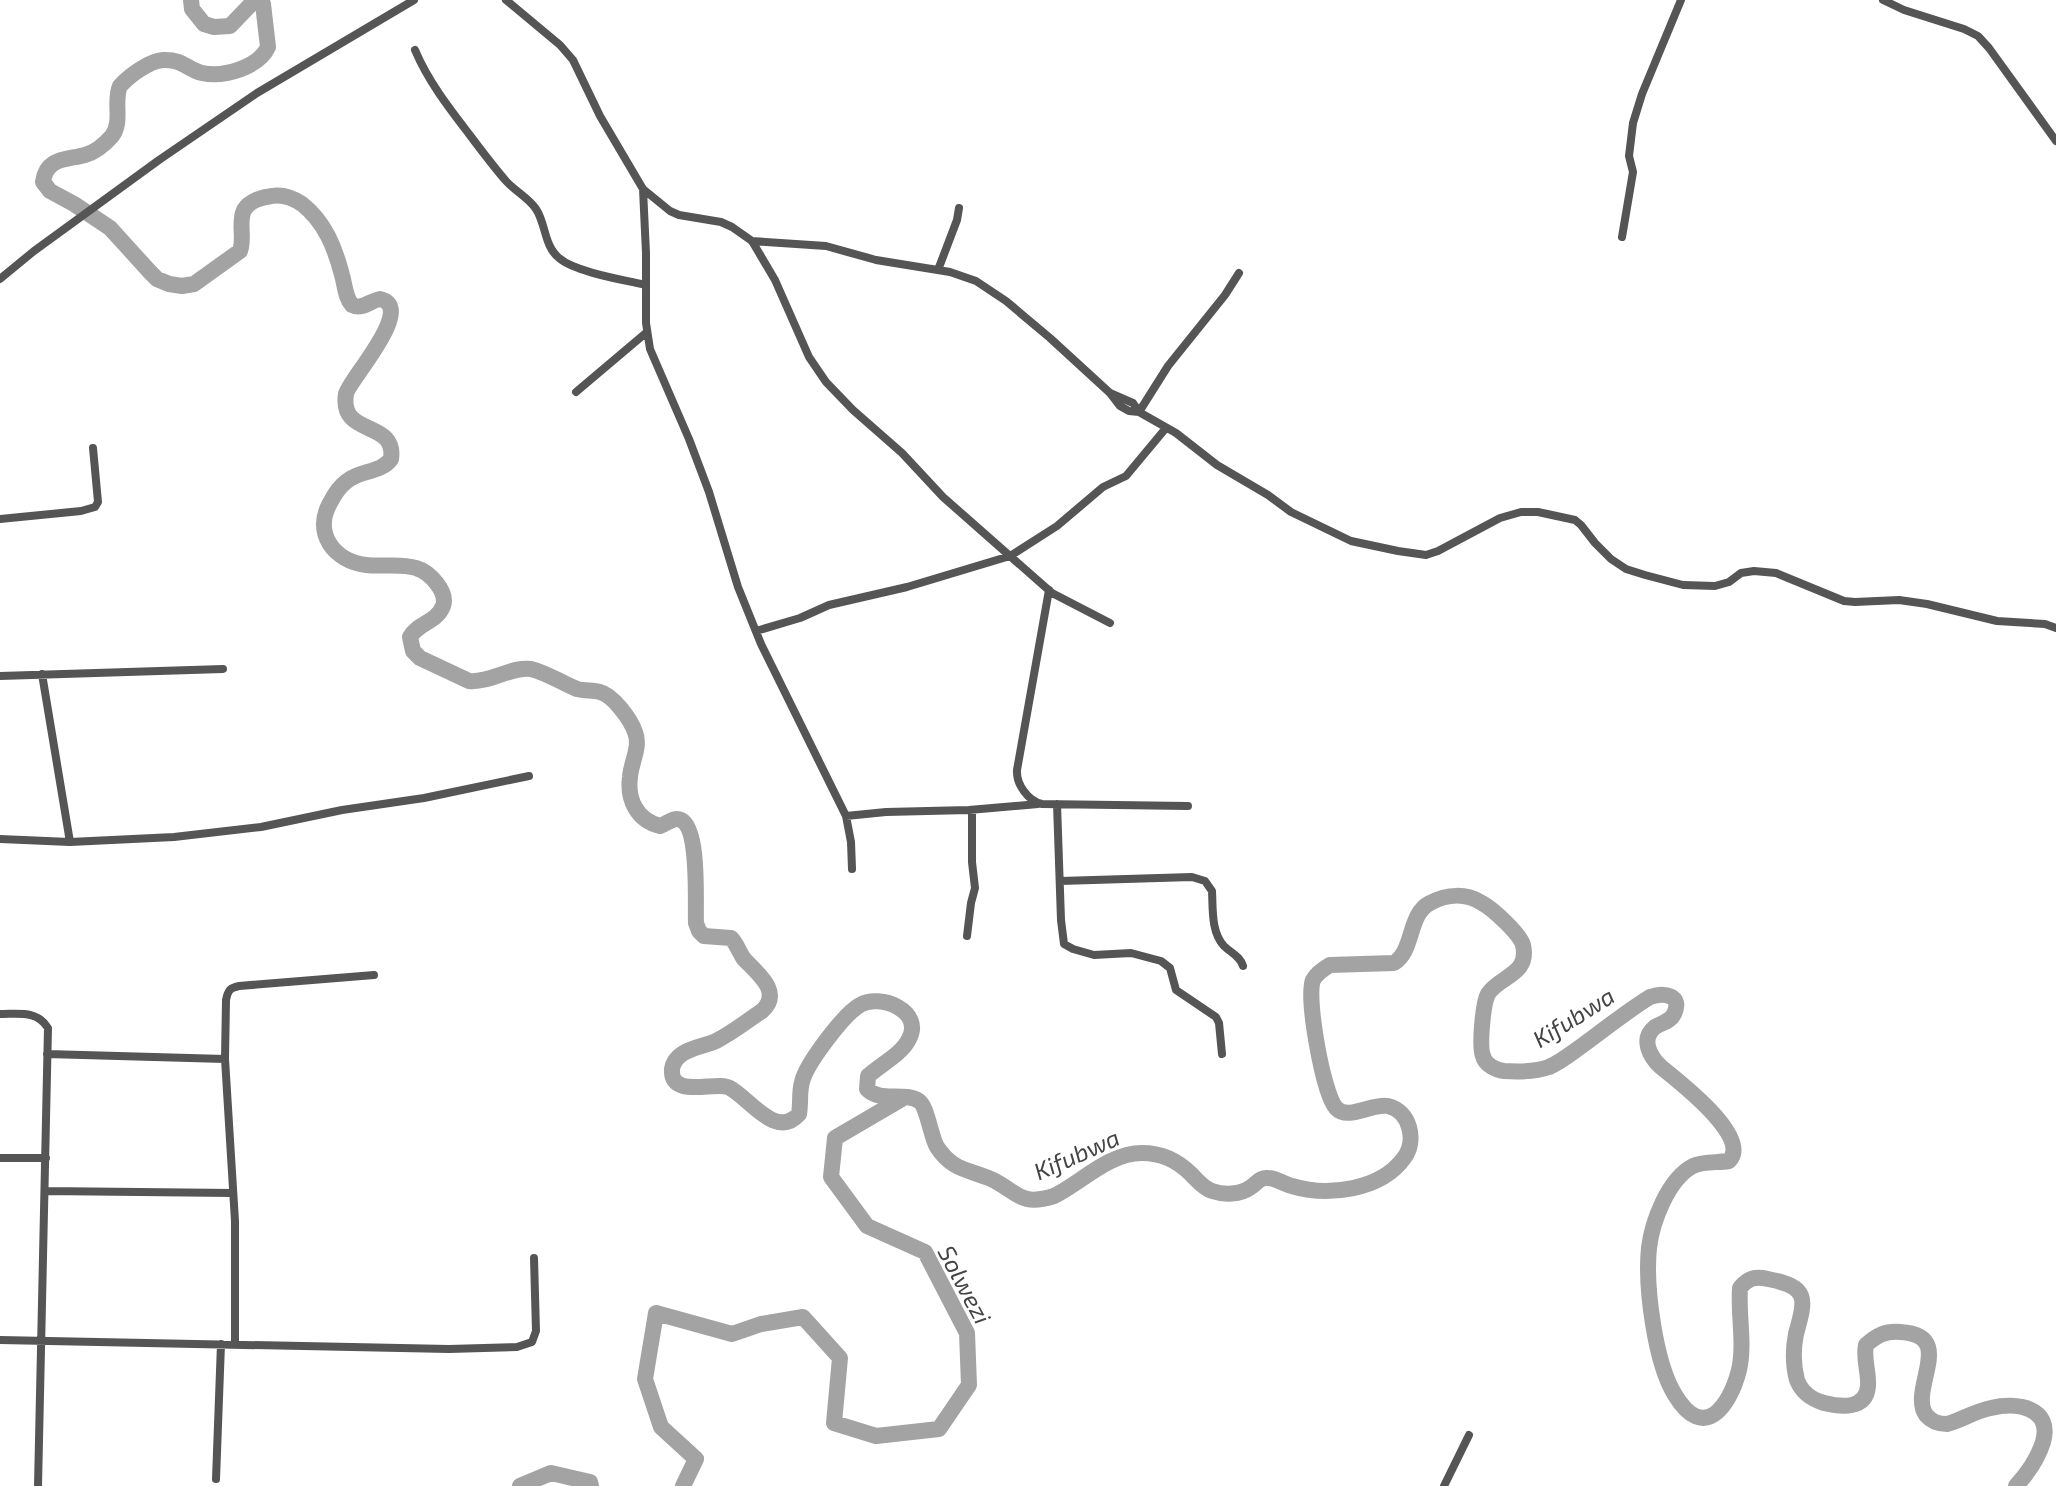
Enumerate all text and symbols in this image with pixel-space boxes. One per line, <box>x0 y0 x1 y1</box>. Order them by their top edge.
water label: Kifubwa <box>1527 980 1619 1053</box>
water label: Kifubwa <box>1029 1122 1124 1185</box>
water label: Solwezi <box>933 1240 998 1329</box>

